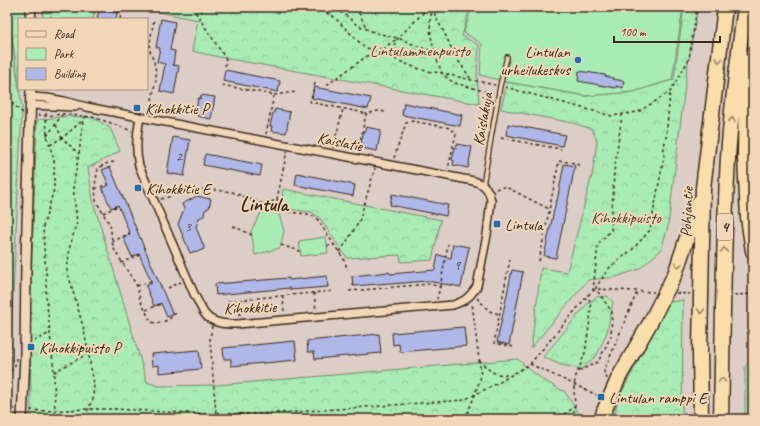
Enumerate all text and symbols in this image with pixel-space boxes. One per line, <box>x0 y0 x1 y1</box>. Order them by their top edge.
legend <box>18 18 148 90</box>
scale bar <box>614 18 720 44</box>
text: 100 m <box>620 24 647 40</box>
text: Road <box>54 26 76 42</box>
park label: Lintulammenpuisto <box>370 41 471 61</box>
place label: Lintulan urheilukeskus <box>500 42 572 80</box>
text: Park <box>54 46 75 62</box>
marker: Lintulan urheilukeskus <box>573 55 583 65</box>
one-way arrow <box>715 57 724 63</box>
text: Building <box>54 66 86 82</box>
street label: Kaislakuja <box>468 90 498 147</box>
place label: Kihokkitie P <box>145 99 211 119</box>
marker: Kihokkitie P <box>132 103 142 113</box>
one-way arrow <box>727 117 736 123</box>
street label: Kaislatie <box>316 128 366 156</box>
house number: 2 <box>176 148 184 165</box>
place label: Kihokkitie E <box>146 179 213 199</box>
marker: Kihokkitie E <box>133 183 143 193</box>
street label: Pohjantie <box>676 185 698 238</box>
district label: Lintula <box>240 192 290 217</box>
park label: Kihokkipuisto <box>591 208 662 228</box>
road number: 4 <box>717 214 733 240</box>
place label: Lintula <box>505 215 544 235</box>
house number: 3 <box>185 218 193 235</box>
marker: Lintula <box>492 219 502 229</box>
one-way arrow <box>720 247 728 253</box>
house number: 9 <box>454 257 462 274</box>
one-way arrow <box>674 261 683 268</box>
street label: Kihokkitie <box>223 297 278 319</box>
one-way arrow <box>697 308 705 314</box>
place label: Kihokkipuisto P <box>39 338 123 358</box>
marker: Kihokkipuisto P <box>26 342 36 352</box>
one-way arrow <box>718 377 726 383</box>
place label: Lintulan ramppi E <box>609 388 709 408</box>
marker: Lintulan ramppi E <box>596 392 606 402</box>

